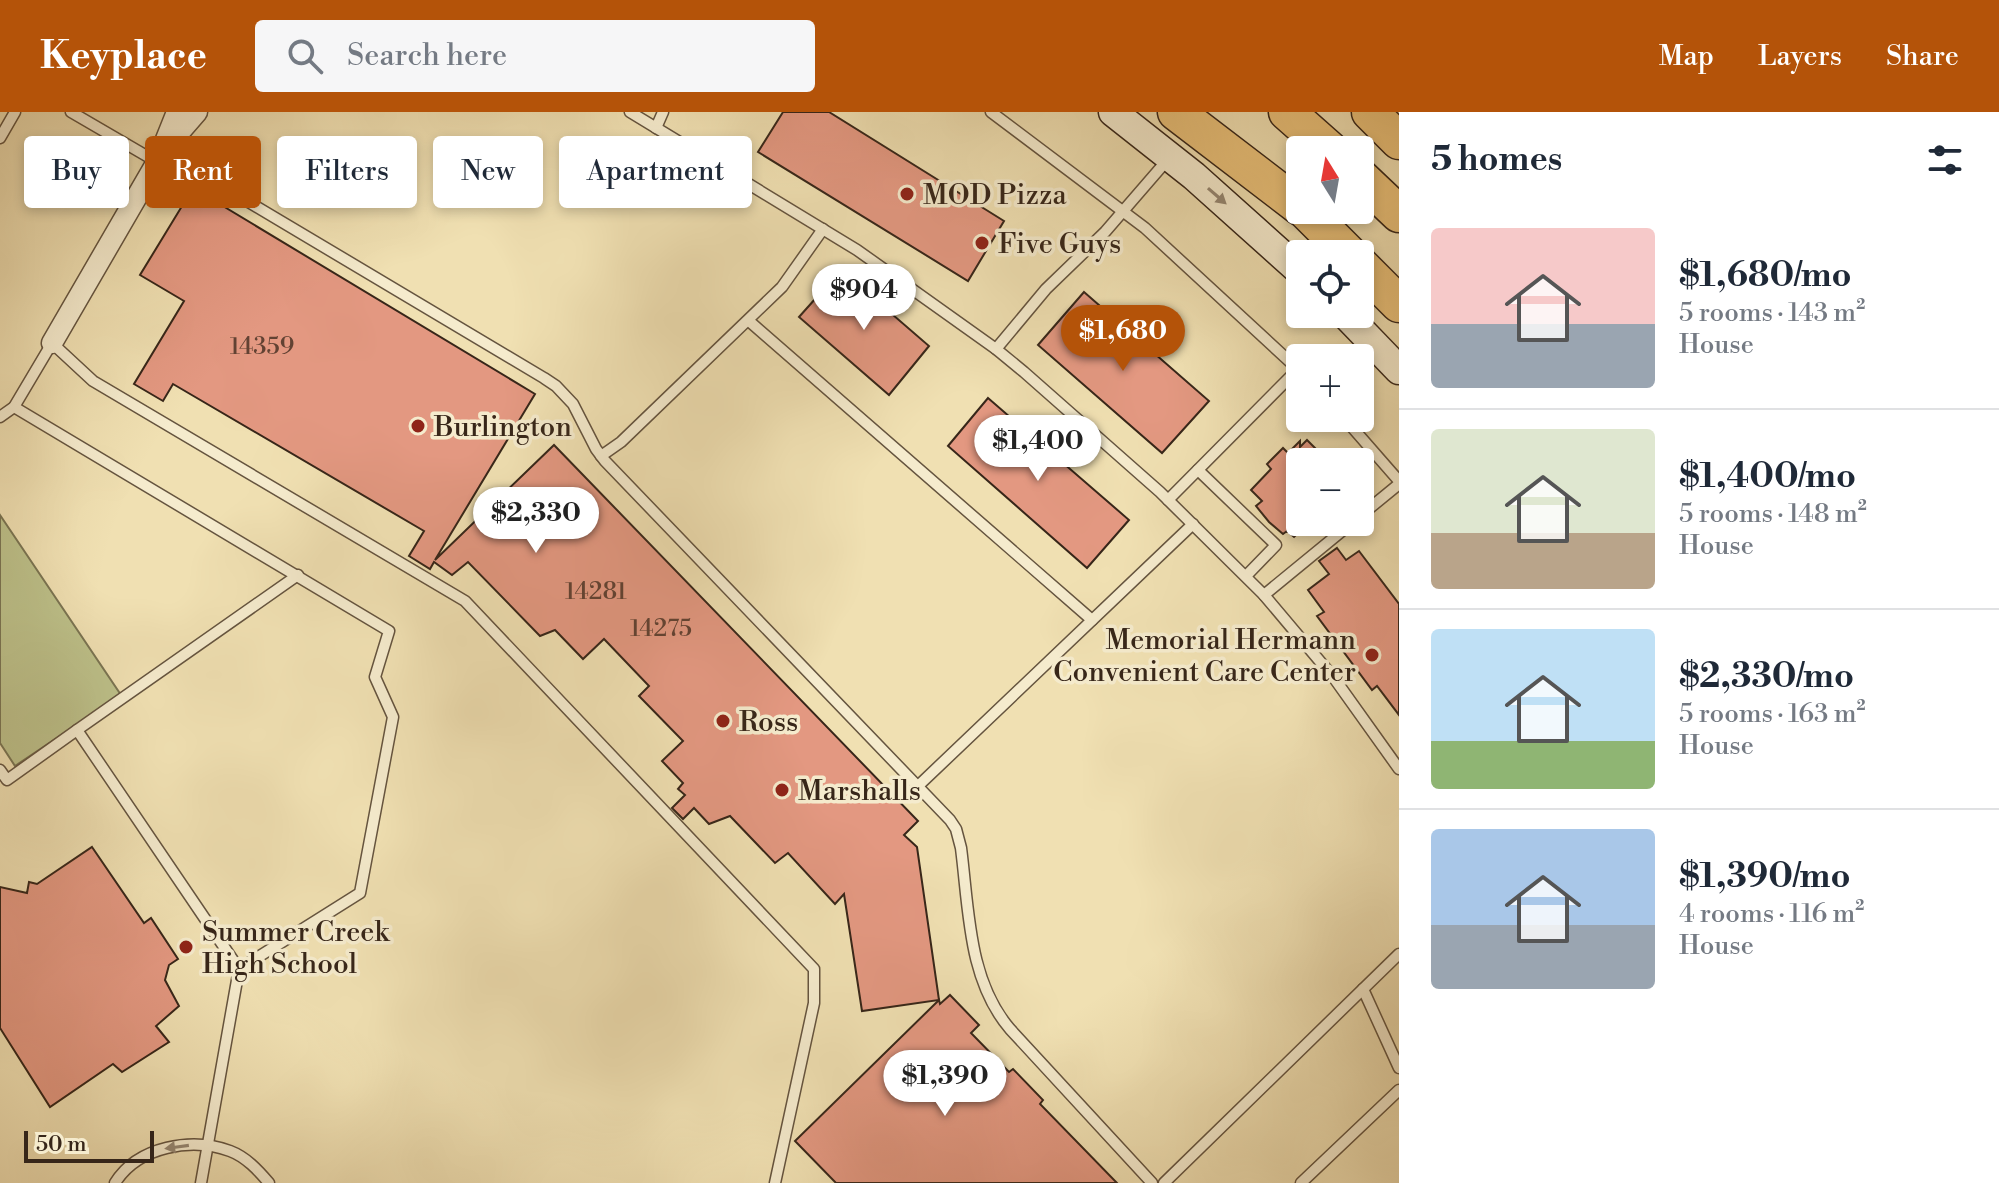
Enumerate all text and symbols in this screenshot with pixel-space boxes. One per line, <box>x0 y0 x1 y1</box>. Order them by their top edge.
search box <box>255 20 815 92</box>
text: Keyplace <box>40 33 207 80</box>
icon: search <box>283 34 327 78</box>
text: Search here <box>347 37 507 75</box>
text: Map <box>1659 39 1714 74</box>
text: Layers <box>1758 39 1842 74</box>
text: Share <box>1886 39 1959 74</box>
chip: Buy <box>24 136 129 208</box>
chip: Rent <box>145 136 261 208</box>
chip: Filters <box>277 136 417 208</box>
chip: New <box>433 136 543 208</box>
chip: Apartment <box>559 136 752 208</box>
north arrow <box>1286 136 1374 224</box>
map controls <box>1286 136 1374 536</box>
icon: filters <box>1923 138 1967 182</box>
text: 5 homes <box>1431 139 1562 181</box>
place label: MOD Pizza <box>923 178 1067 213</box>
marker: MOD Pizza <box>898 185 916 203</box>
one-way arrow <box>1207 187 1227 204</box>
place label: Five Guys <box>998 227 1121 262</box>
marker: Five Guys <box>973 234 991 252</box>
button: locate <box>1286 240 1374 328</box>
text: $1,680/mo <box>1679 255 1852 297</box>
icon: home <box>1495 260 1591 356</box>
pin: $904 <box>817 264 911 332</box>
text: $904 <box>830 274 898 306</box>
text: 5 rooms · 143 m² <box>1679 297 1865 329</box>
pin: $1,680 <box>1058 305 1188 373</box>
text: $1,680 <box>1079 315 1167 347</box>
text: House <box>1679 329 1754 361</box>
house number: 14359 <box>230 332 294 362</box>
button: + <box>1286 344 1374 432</box>
place label: Burlington <box>433 410 572 445</box>
pin: $1,400 <box>973 415 1103 483</box>
marker: Burlington <box>409 417 427 435</box>
text: $1,400 <box>992 425 1084 457</box>
button: − <box>1286 448 1374 536</box>
text: $1,400/mo <box>1679 456 1856 498</box>
icon: home <box>1495 461 1591 557</box>
pin: $2,330 <box>471 487 601 555</box>
text: $2,330 <box>491 497 581 529</box>
text: 5 rooms · 148 m² <box>1679 498 1867 530</box>
text: House <box>1679 530 1754 562</box>
house number: 14281 <box>565 577 628 607</box>
house number: 14275 <box>630 614 692 644</box>
place label: Memorial Hermann Convenient Care Center <box>1053 623 1356 690</box>
marker: Memorial Hermann Convenient Care Center <box>1363 646 1381 664</box>
text: $2,330/mo <box>1679 656 1854 698</box>
icon: home <box>1495 661 1591 757</box>
text: 5 rooms · 163 m² <box>1679 698 1866 730</box>
place label: Ross <box>739 705 798 740</box>
marker: Ross <box>714 712 732 730</box>
text: House <box>1679 730 1754 762</box>
place label: Marshalls <box>798 774 921 809</box>
marker: Marshalls <box>773 781 791 799</box>
text: $1,390/mo <box>1679 856 1850 898</box>
icon: home <box>1495 861 1591 957</box>
text: 4 rooms · 116 m² <box>1679 898 1864 930</box>
place label: Summer Creek High School <box>202 915 390 982</box>
text: House <box>1679 930 1754 962</box>
marker: Summer Creek High School <box>177 938 195 956</box>
pin: $1,390 <box>880 1050 1010 1118</box>
text: $1,390 <box>901 1060 989 1092</box>
scale bar <box>24 1127 154 1163</box>
text: 50 m <box>36 1131 87 1158</box>
one-way arrow <box>164 1141 189 1154</box>

